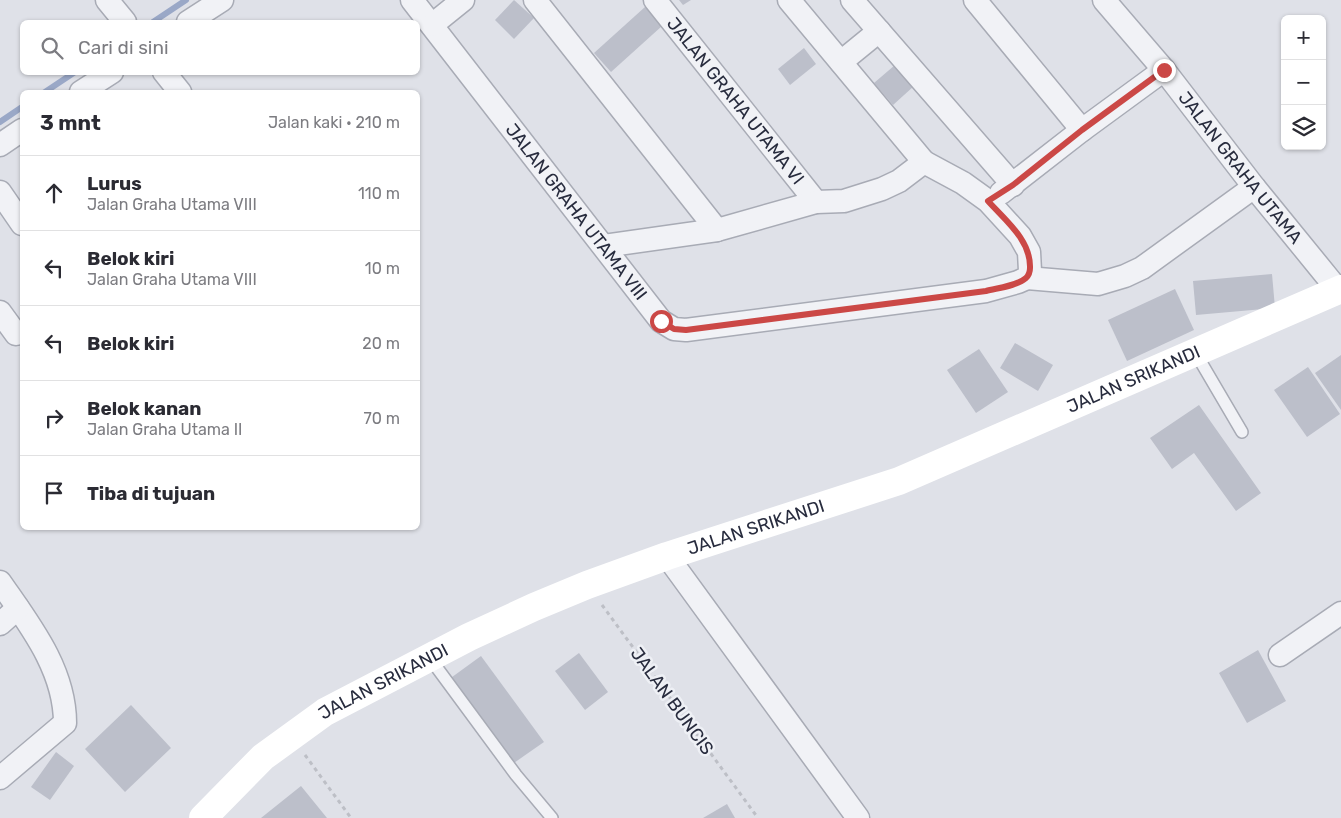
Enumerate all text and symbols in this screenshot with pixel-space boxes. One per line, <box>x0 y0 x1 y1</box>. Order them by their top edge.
street label: JALAN GRAHA UTAMA VI <box>662 13 809 189</box>
map controls <box>1281 15 1326 150</box>
button: + <box>1281 15 1326 60</box>
search box <box>20 20 420 75</box>
icon: search <box>38 34 66 62</box>
text: Cari di sini <box>78 36 169 59</box>
route end <box>1153 59 1176 82</box>
button: − <box>1281 60 1326 105</box>
street label: JALAN GRAHA UTAMA <box>1174 87 1307 248</box>
button: layers <box>1281 105 1326 150</box>
text: 3 mnt <box>40 110 101 135</box>
text: Jalan kaki · 210 m <box>268 113 400 132</box>
street label: JALAN GRAHA UTAMA VIII <box>501 119 652 304</box>
text: Lurus <box>87 172 142 195</box>
icon: ahead <box>40 179 68 207</box>
text: 110 m <box>358 184 400 203</box>
text: Jalan Graha Utama VIII <box>87 195 257 214</box>
text: Belok kiri <box>87 247 174 270</box>
icon: left <box>40 254 68 282</box>
text: 10 m <box>365 259 400 278</box>
text: Jalan Graha Utama VIII <box>87 270 257 289</box>
route start <box>650 310 673 333</box>
icon: left <box>40 329 68 357</box>
text: Belok kiri <box>87 332 174 355</box>
text: 20 m <box>362 334 400 353</box>
street label: JALAN SRIKANDI <box>1063 341 1203 418</box>
text: Belok kanan <box>87 397 202 420</box>
icon: right <box>40 404 68 432</box>
text: 70 m <box>363 409 400 428</box>
text: Jalan Graha Utama II <box>87 420 242 439</box>
icon: arrive <box>40 479 68 507</box>
text: Tiba di tujuan <box>87 482 215 505</box>
street label: JALAN SRIKANDI <box>684 495 827 560</box>
street label: JALAN SRIKANDI <box>314 639 452 724</box>
street label: JALAN BUNCIS <box>626 643 718 759</box>

